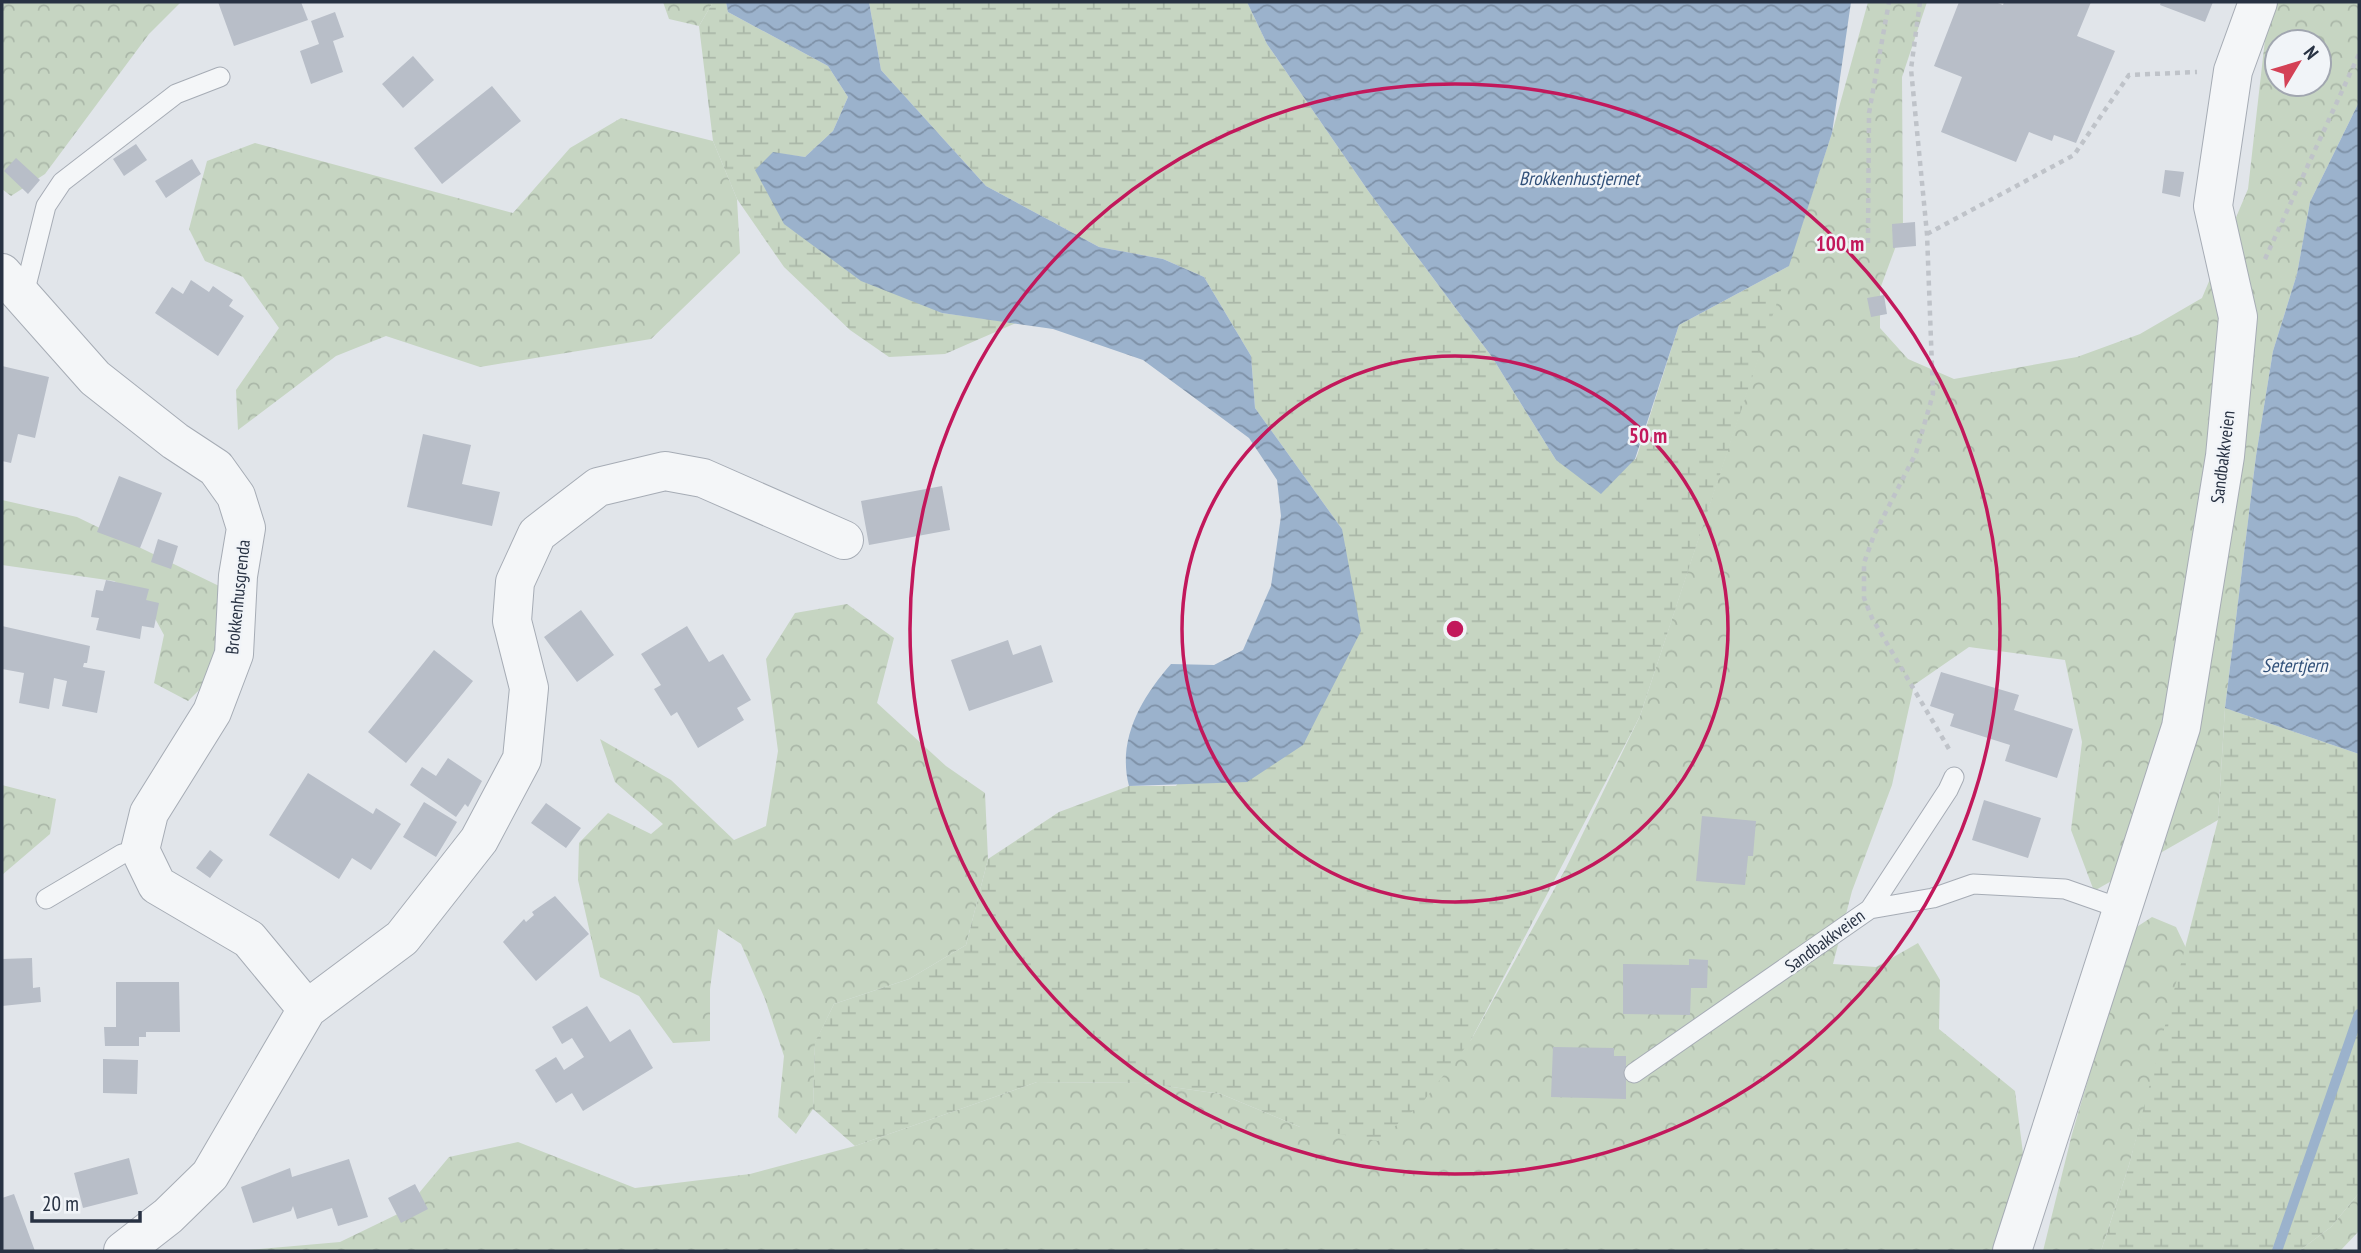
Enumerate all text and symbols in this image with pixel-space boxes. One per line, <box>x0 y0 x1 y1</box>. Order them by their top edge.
north arrow <box>2263 28 2333 98</box>
text: N <box>2299 41 2324 64</box>
water label: Brokkenhustjernet <box>1519 166 1642 190</box>
text: 100 m <box>1816 230 1864 257</box>
street label: Sandbakkveien <box>2205 409 2240 505</box>
text: 50 m <box>1629 422 1667 449</box>
street label: Brokkenhusgrenda <box>220 538 255 655</box>
centre of rings <box>1443 617 1467 641</box>
water label: Setertjern <box>2262 653 2329 677</box>
street label: Sandbakkveien <box>1780 904 1869 977</box>
scale bar <box>32 1180 140 1224</box>
text: 20 m <box>42 1190 79 1217</box>

